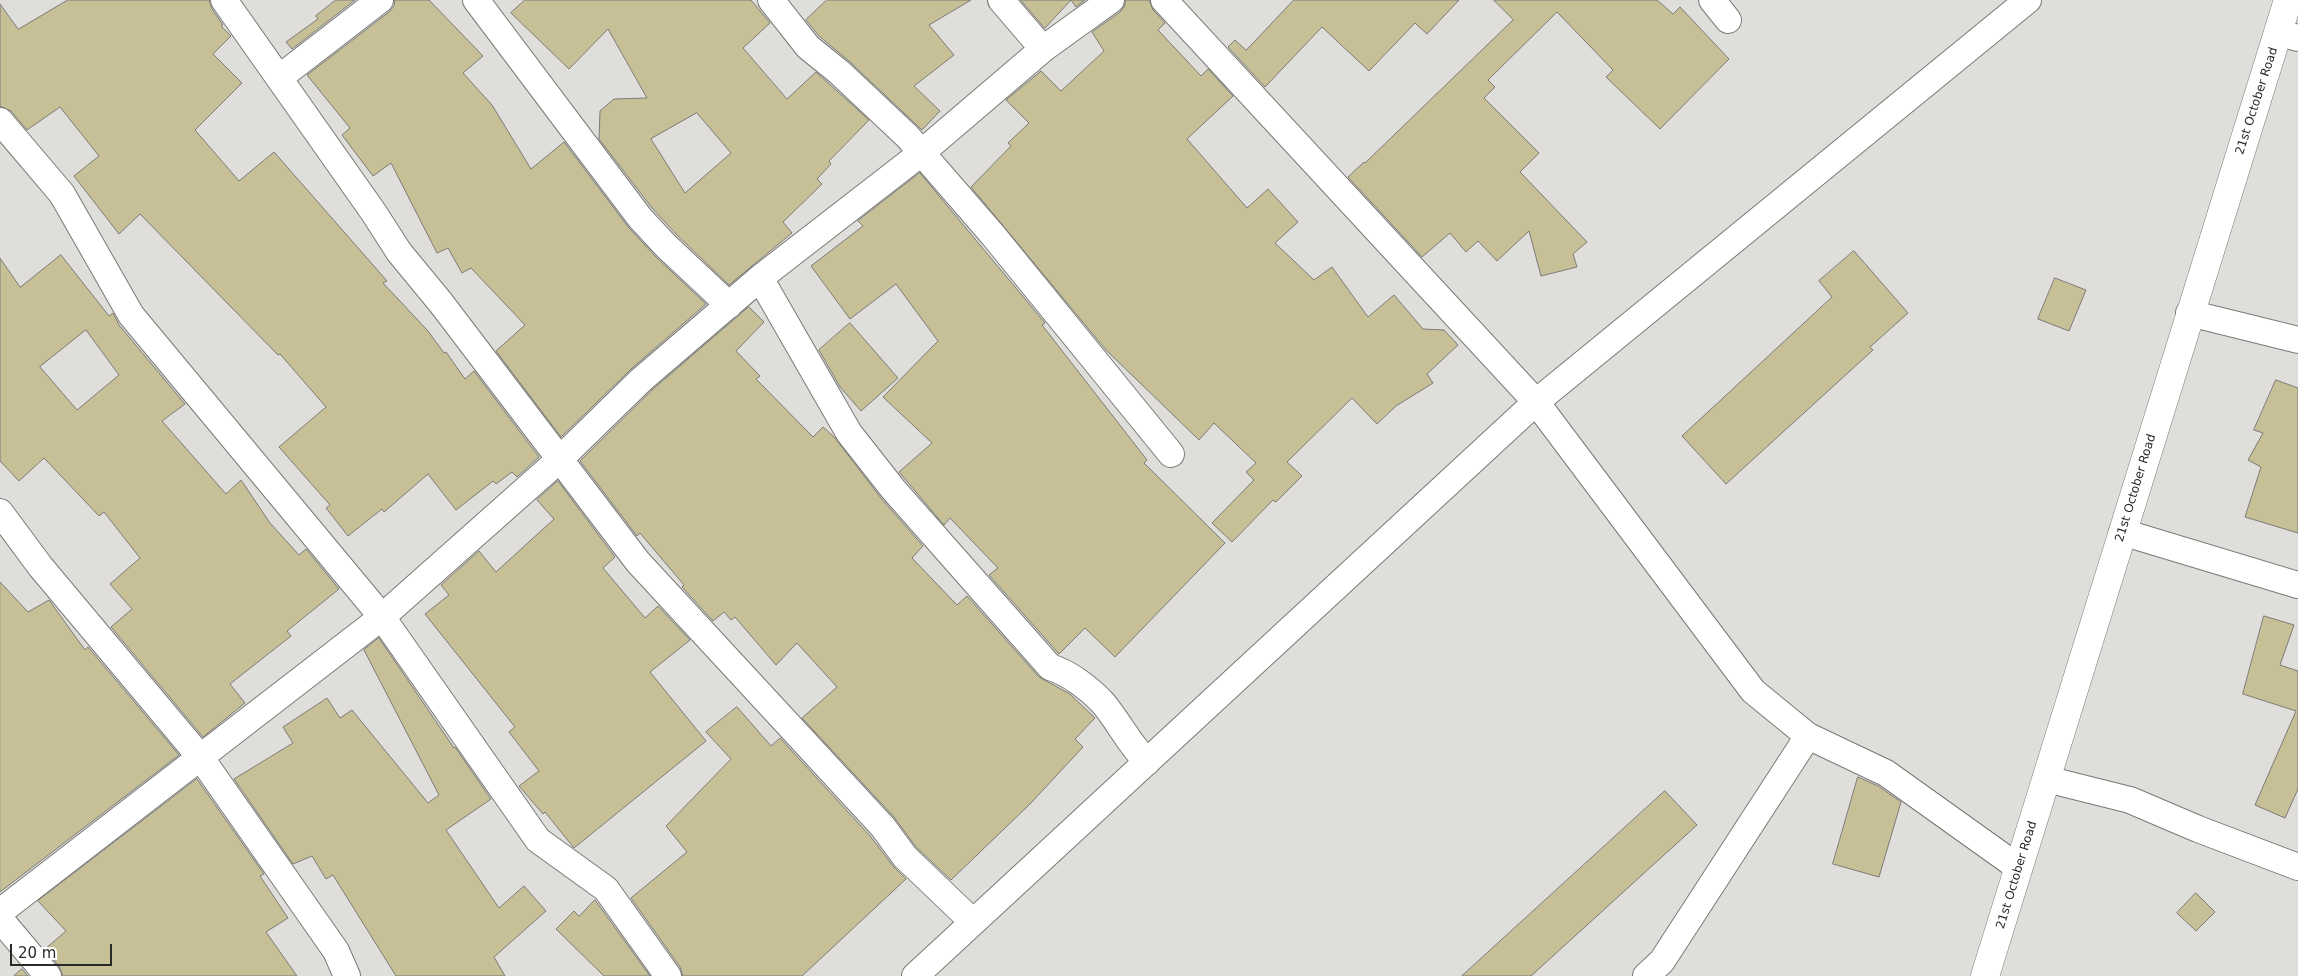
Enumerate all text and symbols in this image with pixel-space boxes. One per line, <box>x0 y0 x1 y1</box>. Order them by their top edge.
street label: 21st October Road <box>2233 46 2281 156</box>
street label: 21st October Road <box>2113 432 2159 544</box>
street label: 21st October Road <box>1994 819 2040 931</box>
scale bar <box>12 934 115 966</box>
text: 20 m <box>18 944 56 962</box>

